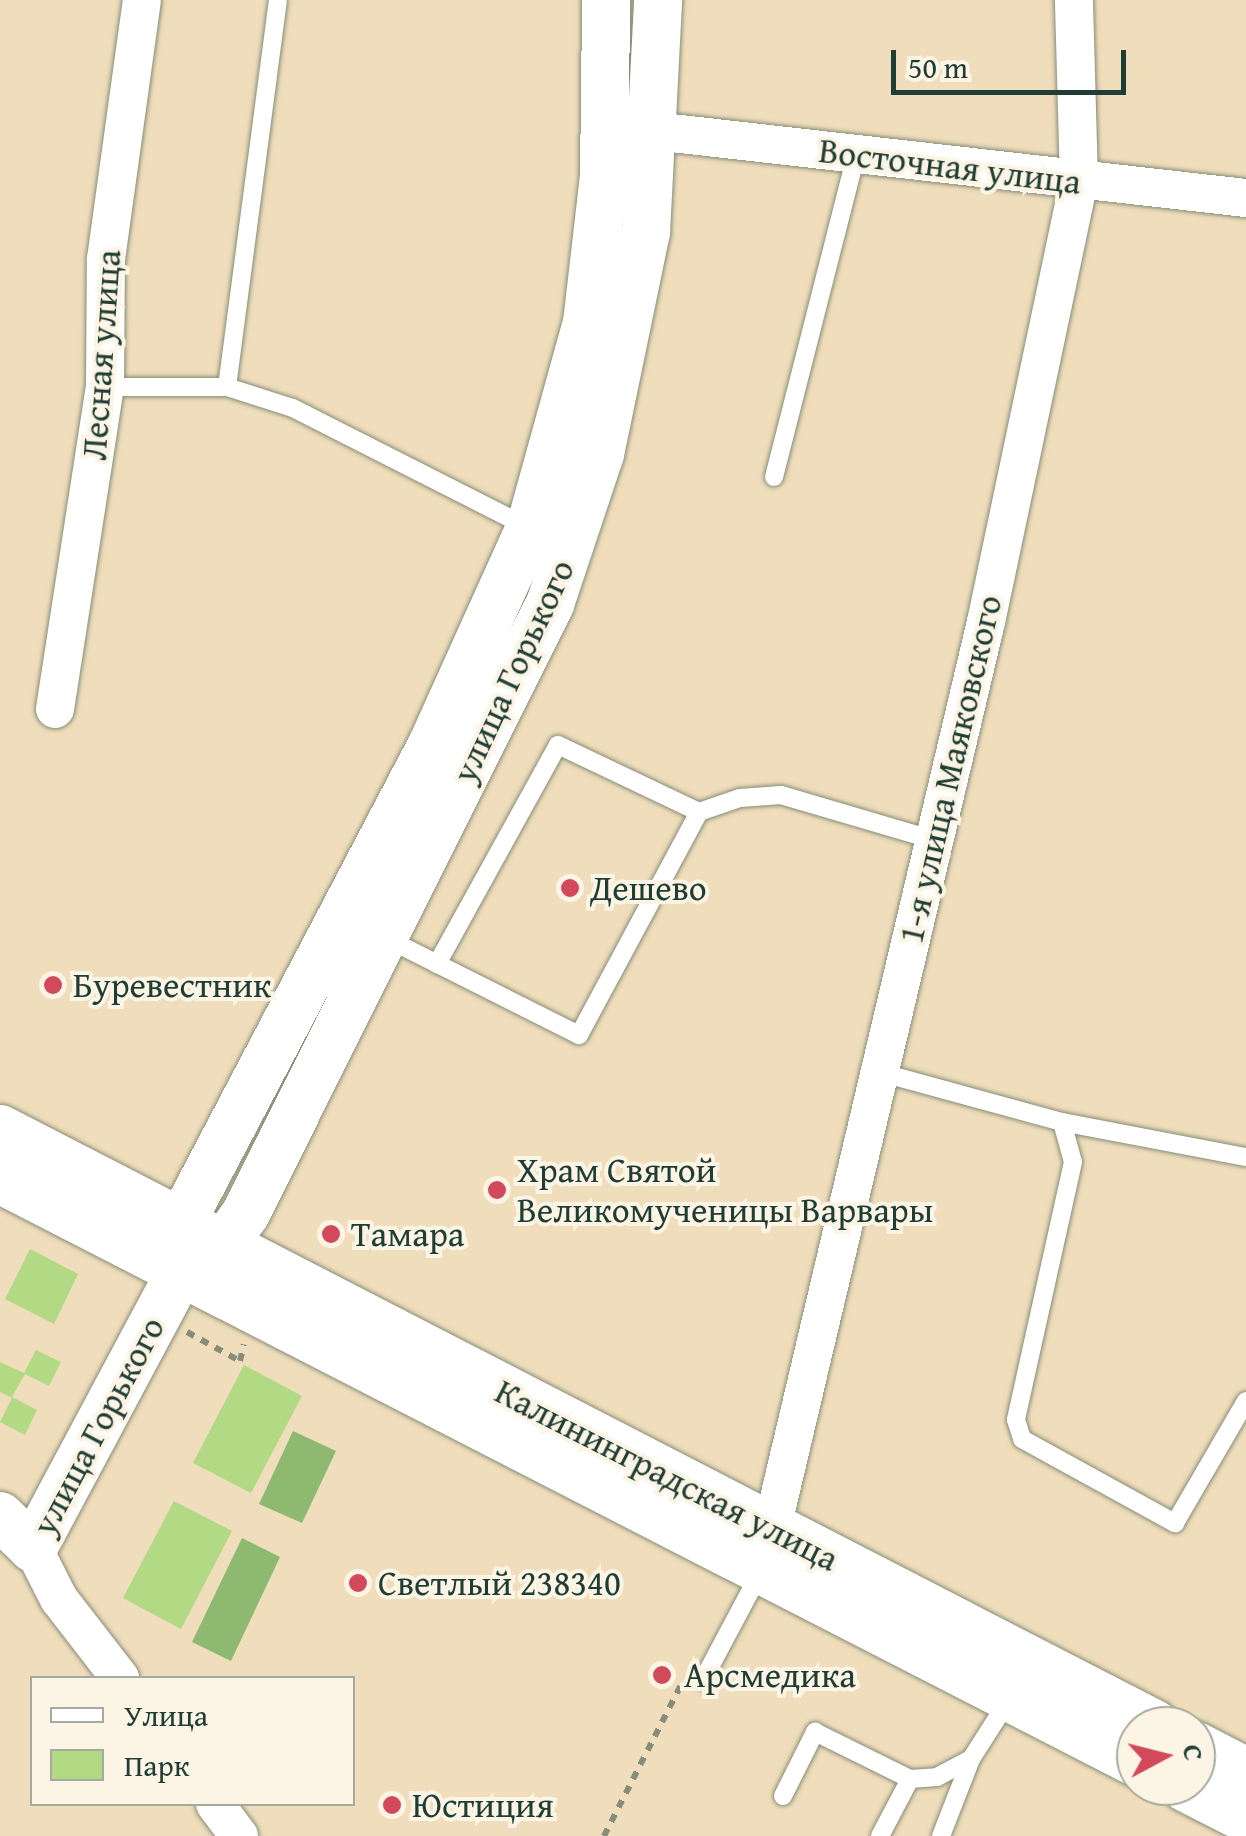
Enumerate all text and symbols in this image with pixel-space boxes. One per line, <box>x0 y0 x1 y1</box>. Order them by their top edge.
scale bar <box>896 30 1131 92</box>
text: 50 m <box>908 45 968 89</box>
street label: Восточная улица <box>817 129 1083 203</box>
street label: Лесная улица <box>73 248 129 462</box>
street label: улица Горького <box>443 553 583 789</box>
street label: 1-я улица Маяковского <box>890 591 1010 947</box>
place label: Дешево <box>590 867 707 909</box>
marker: Дешево <box>559 877 581 899</box>
place label: Буревестник <box>73 964 271 1006</box>
marker: Буревестник <box>42 974 64 996</box>
place label: Храм Святой Великомученицы Варвары <box>517 1149 933 1231</box>
marker: Храм Святой Великомученицы Варвары <box>486 1179 508 1201</box>
place label: Тамара <box>351 1213 464 1255</box>
marker: Тамара <box>320 1223 342 1245</box>
street label: улица Горького <box>23 1310 173 1542</box>
street label: Калининградская улица <box>488 1370 846 1580</box>
place label: Светлый 238340 <box>378 1562 621 1604</box>
marker: Светлый 238340 <box>347 1572 369 1594</box>
place label: Арсмедика <box>684 1654 856 1696</box>
marker: Арсмедика <box>649 1662 675 1688</box>
legend <box>30 1676 355 1806</box>
text: Улица <box>124 1693 208 1737</box>
north arrow <box>1116 1706 1216 1806</box>
text: С <box>1173 1742 1216 1763</box>
text: Парк <box>124 1743 190 1787</box>
place label: Юстиция <box>412 1784 554 1826</box>
marker: Юстиция <box>381 1794 403 1816</box>

